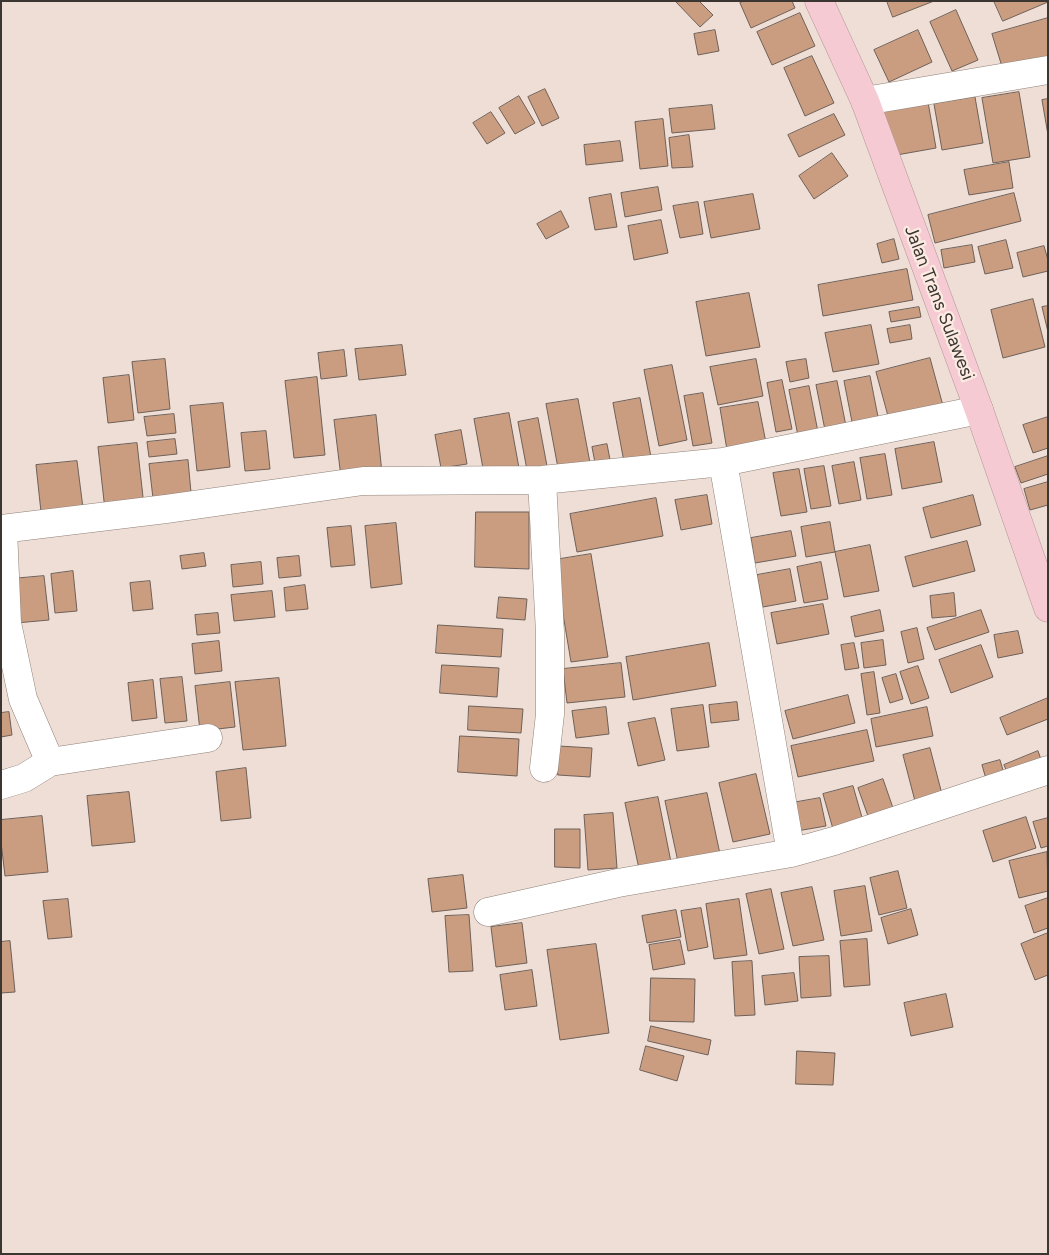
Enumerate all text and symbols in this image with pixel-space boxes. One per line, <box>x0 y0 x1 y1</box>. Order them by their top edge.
street label: Jalan Trans Sulawesi <box>900 223 978 383</box>

